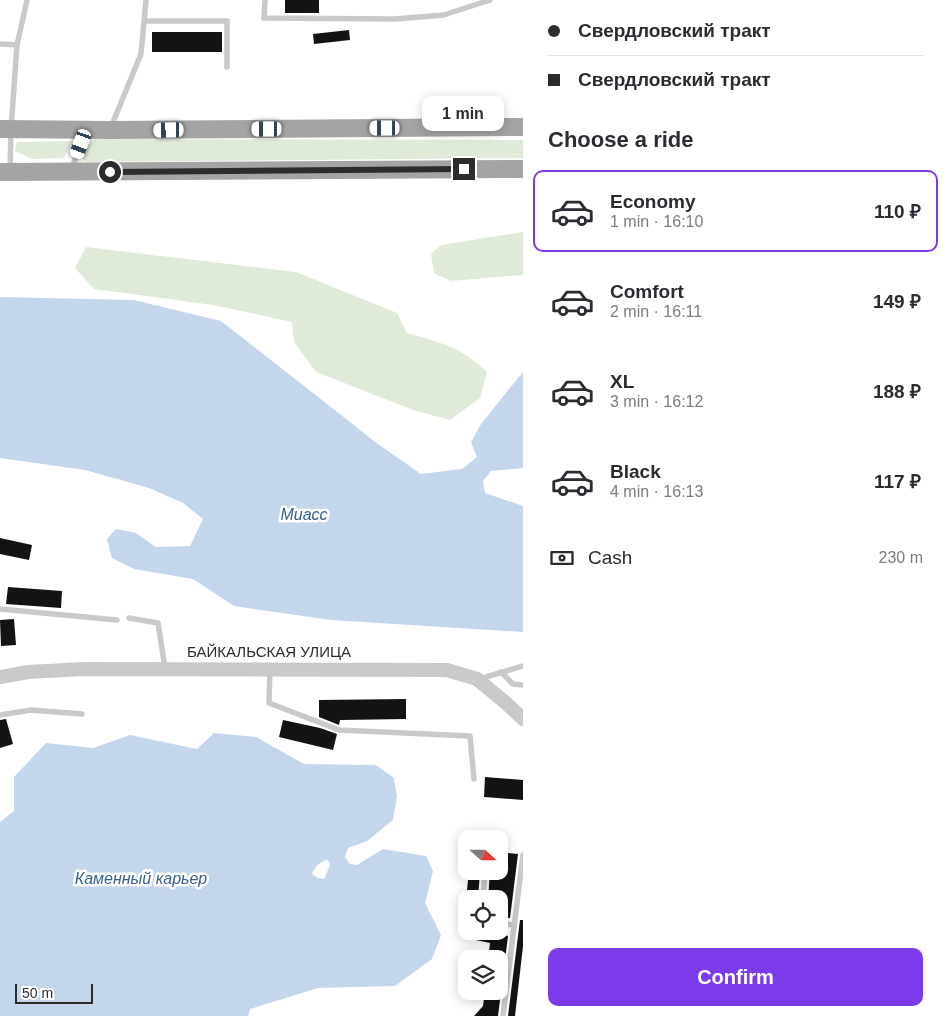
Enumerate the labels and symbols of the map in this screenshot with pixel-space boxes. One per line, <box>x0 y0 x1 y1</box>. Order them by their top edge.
callout: 1 min <box>423 96 505 132</box>
car <box>370 121 400 136</box>
car <box>153 122 184 138</box>
car <box>252 122 282 137</box>
car <box>68 127 93 161</box>
route end <box>453 158 475 180</box>
route start <box>99 161 121 183</box>
water label: Миасс <box>280 506 328 523</box>
street label: БАЙКАЛЬСКАЯ УЛИЦА <box>187 643 351 660</box>
north arrow <box>458 830 508 880</box>
water label: Каменный карьер <box>75 870 207 887</box>
scale bar <box>15 981 92 1004</box>

